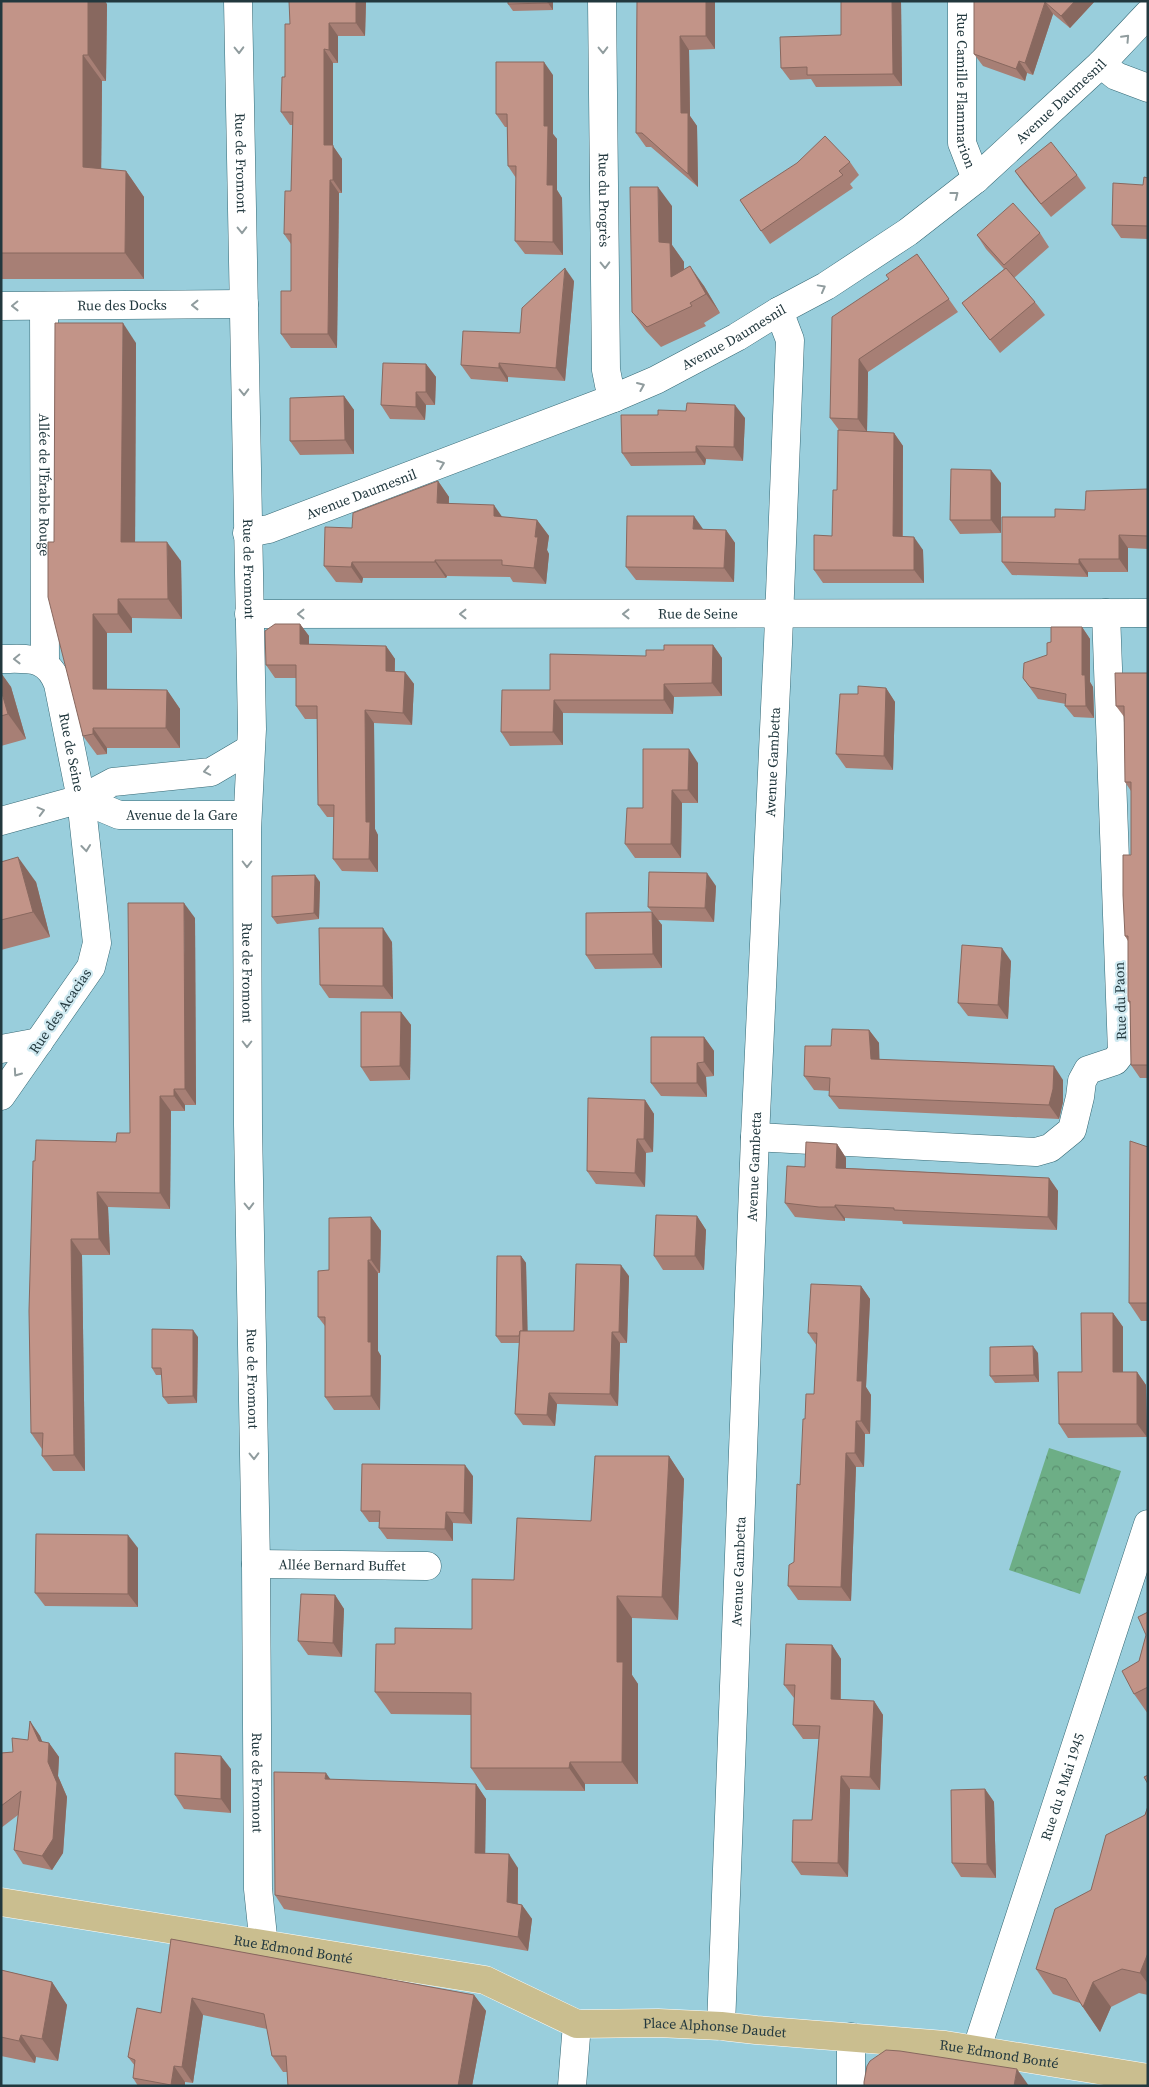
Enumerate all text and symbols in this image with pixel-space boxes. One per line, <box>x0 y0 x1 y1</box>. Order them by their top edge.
street label: Rue Camille Flammarion <box>952 13 981 172</box>
one-way arrow <box>1120 34 1129 43</box>
one-way arrow <box>234 46 244 54</box>
one-way arrow <box>598 46 608 54</box>
street label: Avenue Daumesnil <box>1011 54 1111 148</box>
street label: Rue de Fromont <box>230 113 252 214</box>
street label: Rue du Progrès <box>594 153 615 247</box>
one-way arrow <box>949 192 959 201</box>
one-way arrow <box>237 226 248 234</box>
one-way arrow <box>600 262 610 269</box>
one-way arrow <box>817 284 826 294</box>
street label: Rue des Docks <box>77 295 167 315</box>
street label: Avenue Daumesnil <box>678 299 789 375</box>
one-way arrow <box>191 300 199 310</box>
one-way arrow <box>11 301 19 311</box>
one-way arrow <box>636 382 645 393</box>
one-way arrow <box>239 389 249 397</box>
street label: Allée de l'Érable Rouge <box>34 414 55 556</box>
one-way arrow <box>436 460 445 470</box>
street label: Avenue Daumesnil <box>303 464 420 524</box>
street label: Rue de Fromont <box>238 519 260 620</box>
street label: Rue de Seine <box>658 603 738 624</box>
one-way arrow <box>297 609 304 619</box>
one-way arrow <box>459 609 467 619</box>
one-way arrow <box>622 609 630 619</box>
one-way arrow <box>12 654 20 664</box>
street label: Avenue Gambetta <box>760 706 785 818</box>
street label: Rue de Seine <box>54 711 89 793</box>
one-way arrow <box>203 765 211 776</box>
street label: Avenue de la Gare <box>126 805 238 825</box>
one-way arrow <box>37 806 46 817</box>
one-way arrow <box>80 844 91 852</box>
one-way arrow <box>242 860 252 868</box>
street label: Rue de Fromont <box>237 923 258 1023</box>
street label: Rue du Paon <box>1109 961 1131 1040</box>
street label: Rue des Acacias <box>24 964 96 1058</box>
one-way arrow <box>242 1040 252 1048</box>
one-way arrow <box>14 1067 23 1077</box>
street label: Avenue Gambetta <box>742 1110 766 1222</box>
one-way arrow <box>244 1202 254 1210</box>
street label: Rue de Fromont <box>242 1328 264 1429</box>
one-way arrow <box>249 1452 259 1460</box>
street label: Avenue Gambetta <box>726 1515 751 1627</box>
street label: Allée Bernard Buffet <box>278 1554 406 1576</box>
street label: Rue du 8 Mai 1945 <box>1035 1730 1089 1843</box>
street label: Rue de Fromont <box>247 1732 268 1833</box>
street label: Rue Edmond Bonté <box>232 1930 354 1969</box>
street label: Place Alphonse Daudet <box>643 2013 787 2042</box>
street label: Rue Edmond Bonté <box>939 2035 1060 2073</box>

